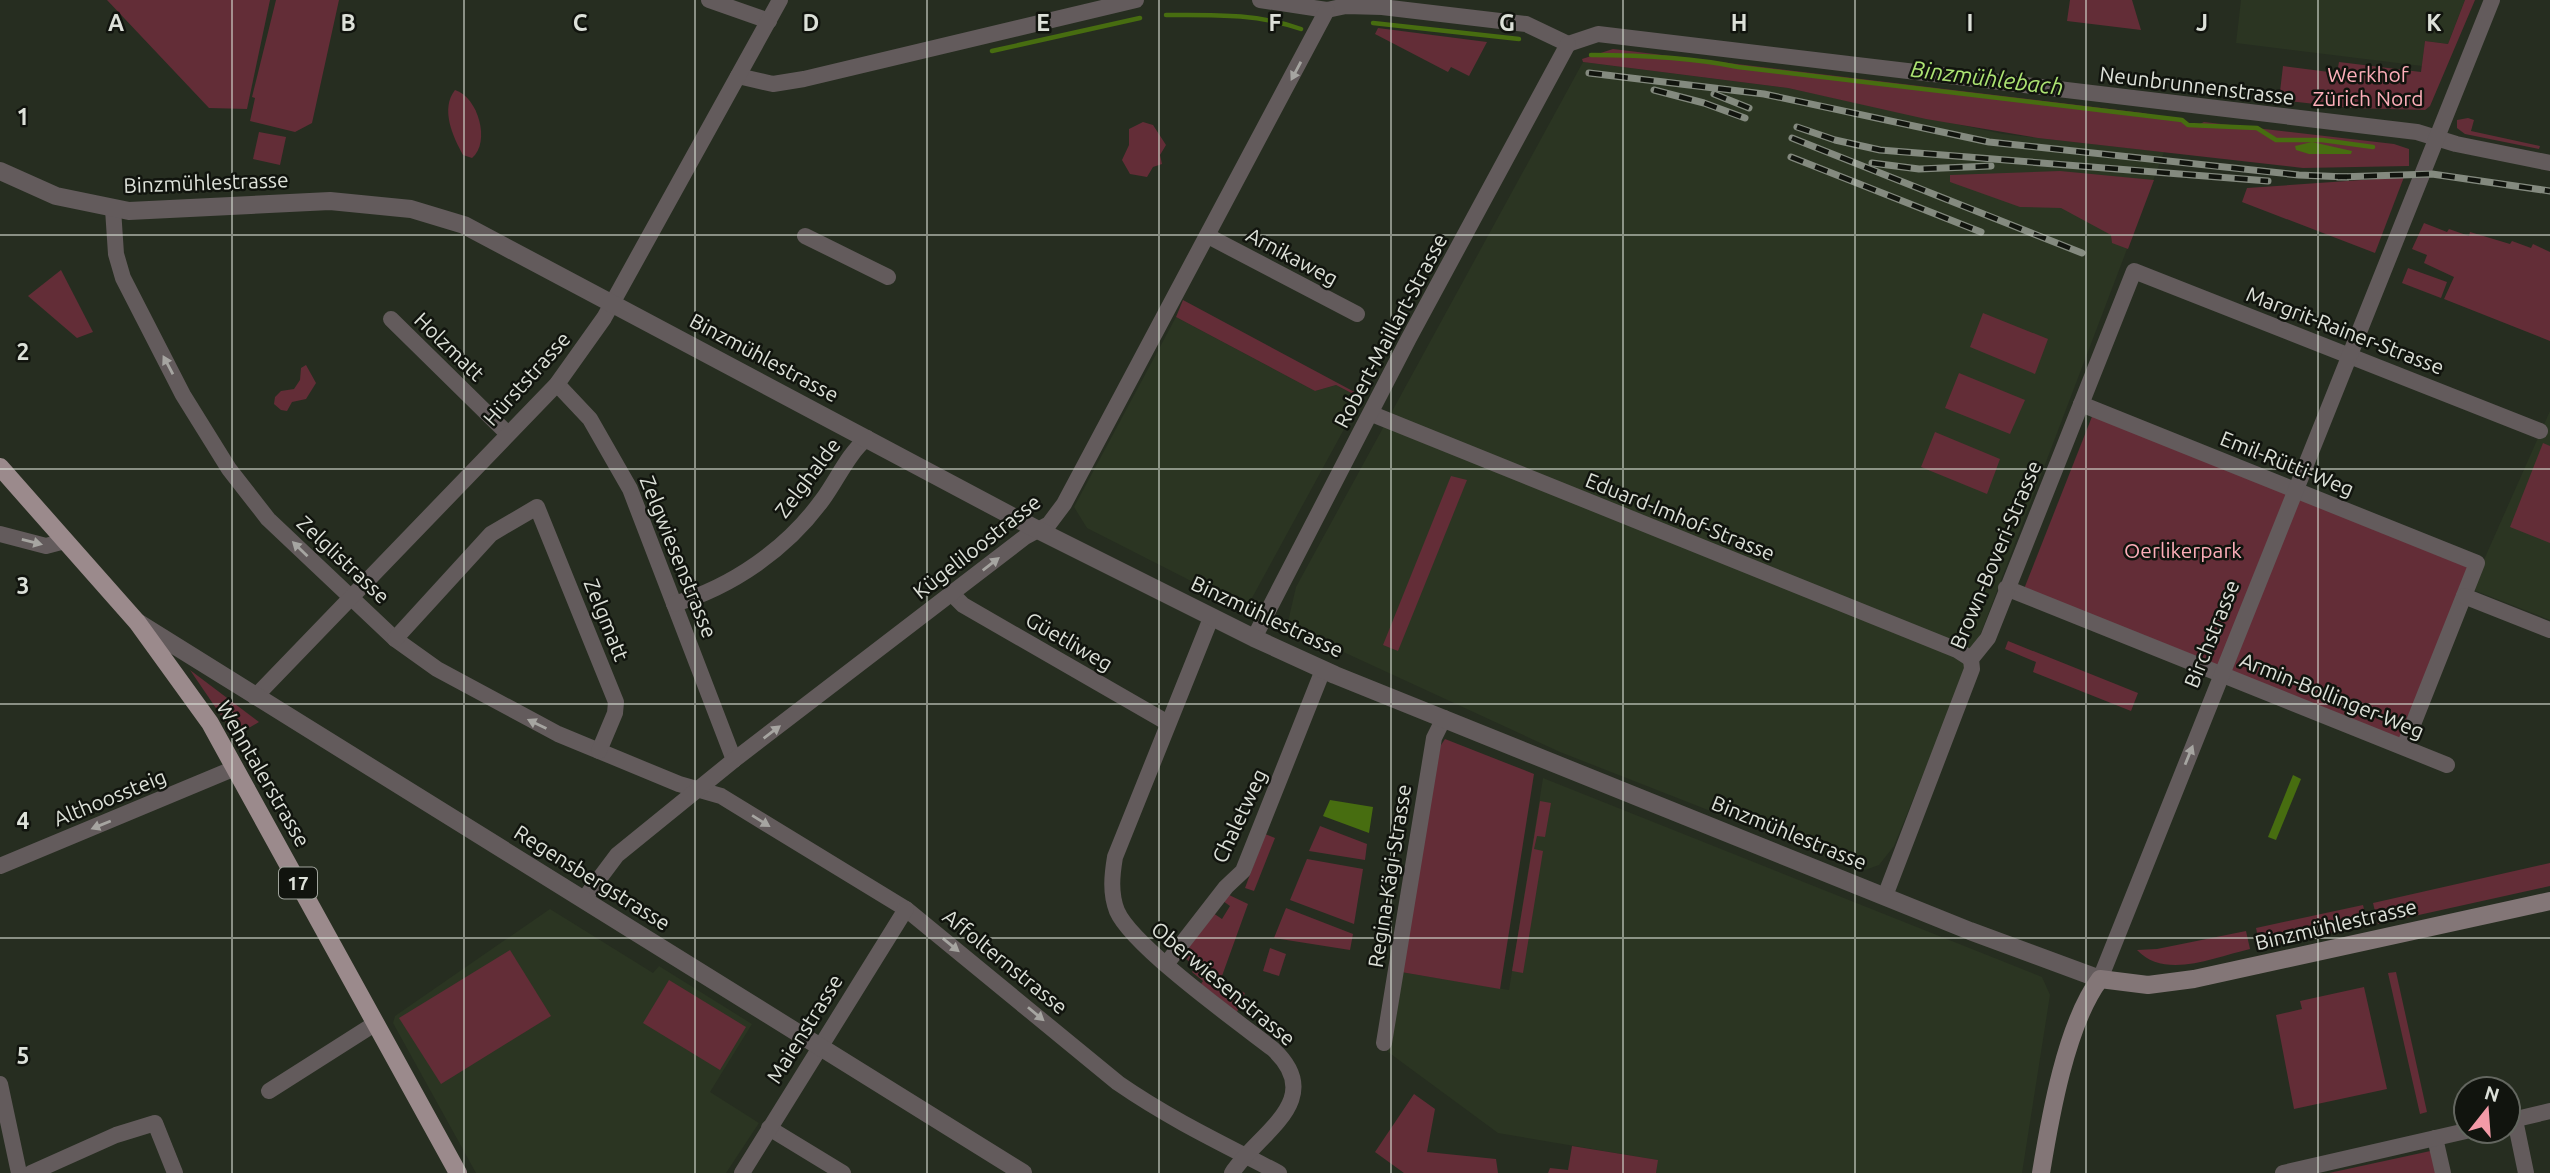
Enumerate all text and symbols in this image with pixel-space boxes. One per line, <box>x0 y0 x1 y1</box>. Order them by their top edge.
text: A <box>108 10 124 35</box>
text: B <box>340 10 356 35</box>
text: C <box>573 10 588 35</box>
text: D <box>803 10 819 35</box>
text: E <box>1036 10 1050 35</box>
text: F <box>1269 10 1282 35</box>
text: G <box>1499 10 1515 35</box>
text: H <box>1731 10 1747 35</box>
text: I <box>1967 10 1973 35</box>
text: J <box>2196 10 2208 35</box>
text: K <box>2426 10 2442 35</box>
water label: Binzmühlebach <box>1909 56 2065 99</box>
one-way arrow <box>1290 61 1302 81</box>
street label: Neunbrunnenstrasse <box>2098 61 2296 109</box>
park label: Werkhof Zürich Nord <box>2313 62 2423 110</box>
text: 1 <box>17 104 29 129</box>
street label: Binzmühlestrasse <box>123 167 289 197</box>
street label: Arnikaweg <box>1243 222 1342 290</box>
street label: Robert-Maillart-Strasse <box>1329 229 1452 432</box>
street label: Margrit-Rainer-Strasse <box>2243 281 2448 379</box>
street label: Holzmatt <box>410 307 490 385</box>
street label: Binzmühlestrasse <box>686 308 843 406</box>
street label: Hürststrasse <box>478 327 575 430</box>
text: 2 <box>17 339 29 364</box>
one-way arrow <box>162 355 174 375</box>
street label: Emil-Rütti-Weg <box>2217 425 2358 501</box>
street label: Zelghalde <box>770 433 845 522</box>
street label: Brown-Boveri-Strasse <box>1945 457 2046 652</box>
street label: Eduard-Imhof-Strasse <box>1582 467 1779 565</box>
street label: Zelgwiesenstrasse <box>635 472 722 641</box>
street label: Kügeliloostrasse <box>908 489 1045 603</box>
street label: Zelglistrasse <box>293 510 395 608</box>
one-way arrow <box>21 537 43 548</box>
park label: Oerlikerpark <box>2124 538 2242 562</box>
one-way arrow <box>292 541 309 557</box>
one-way arrow <box>982 556 1000 571</box>
street label: Binzmühlestrasse <box>1187 570 1347 662</box>
text: 3 <box>17 573 29 598</box>
street label: Zelgmatt <box>580 575 634 664</box>
street label: Birchstrasse <box>2179 576 2244 691</box>
street label: Güetliweg <box>1022 607 1117 676</box>
street label: Armin-Bollinger-Weg <box>2237 647 2428 743</box>
street label: Wehntalerstrasse <box>212 696 315 851</box>
one-way arrow <box>527 718 547 729</box>
one-way arrow <box>762 724 780 739</box>
one-way arrow <box>2183 744 2194 765</box>
street label: Althoossteig <box>50 764 169 831</box>
street label: Chaletweg <box>1207 765 1271 866</box>
street label: Regina-Kägi-Strasse <box>1363 782 1415 969</box>
street label: Binzmühlestrasse <box>1708 790 1870 874</box>
text: 4 <box>17 808 30 833</box>
one-way arrow <box>751 814 770 827</box>
one-way arrow <box>91 819 112 830</box>
street label: Regensbergstrasse <box>510 819 675 935</box>
road number: 17 <box>279 868 317 898</box>
street label: Binzmühlestrasse <box>2253 894 2419 954</box>
street label: Affolternstrasse <box>939 904 1073 1019</box>
street label: Oberwiesenstrasse <box>1147 916 1300 1050</box>
one-way arrow <box>943 937 960 952</box>
street label: Maienstrasse <box>761 970 847 1087</box>
one-way arrow <box>1026 1007 1044 1022</box>
text: 5 <box>17 1043 29 1068</box>
north arrow <box>2452 1075 2522 1145</box>
text: N <box>2482 1081 2502 1106</box>

